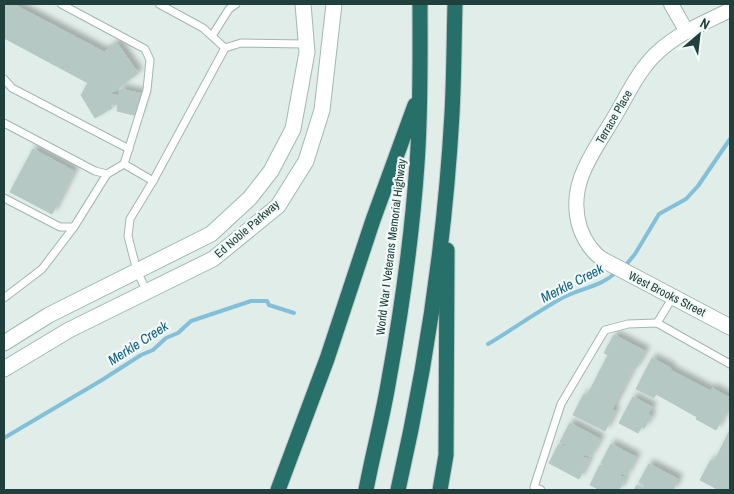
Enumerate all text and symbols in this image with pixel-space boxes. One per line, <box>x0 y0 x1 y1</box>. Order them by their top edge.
north arrow <box>674 10 724 60</box>
text: N <box>697 14 713 33</box>
street label: Terrace Place <box>592 87 636 147</box>
street label: World War I Veterans Memorial Highway <box>372 158 410 336</box>
street label: Ed Noble Parkway <box>211 196 283 262</box>
water label: Merkle Creek <box>538 259 608 307</box>
street label: West Brooks Street <box>626 268 709 320</box>
water label: Merkle Creek <box>104 316 173 369</box>

